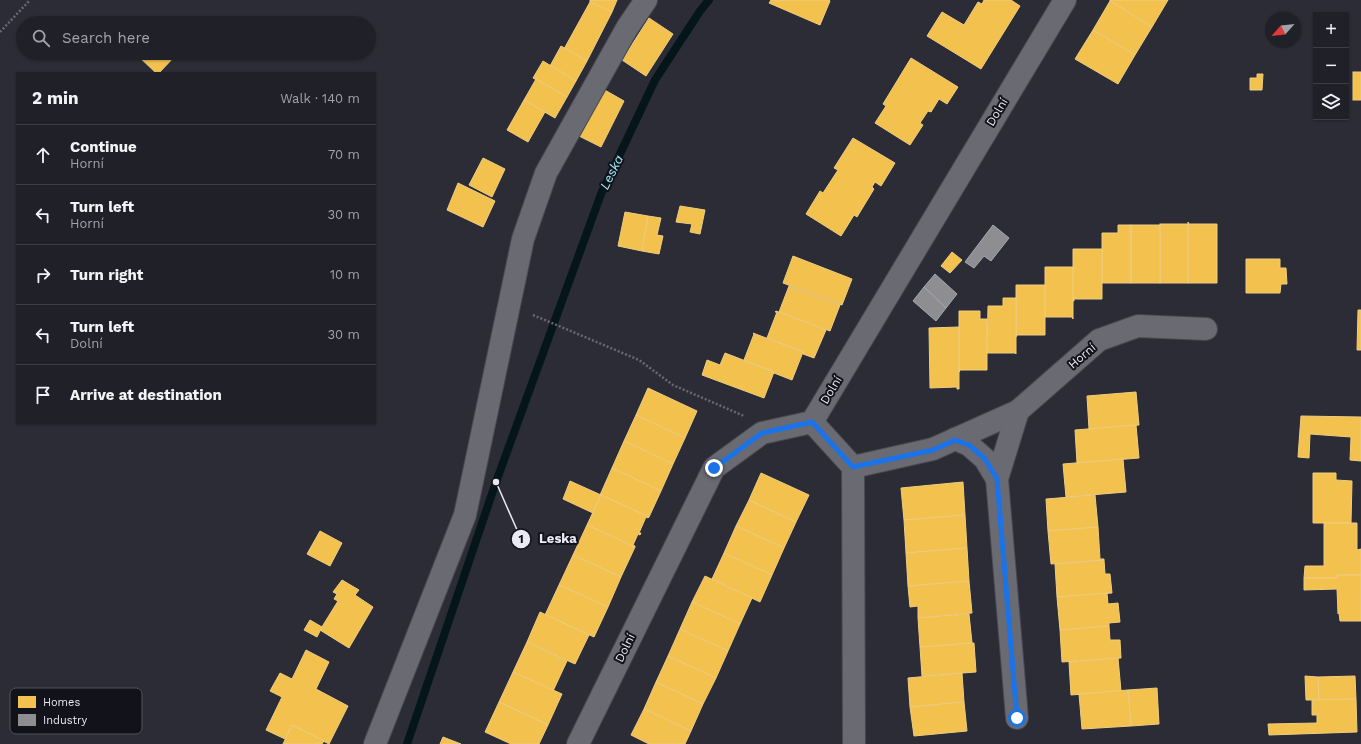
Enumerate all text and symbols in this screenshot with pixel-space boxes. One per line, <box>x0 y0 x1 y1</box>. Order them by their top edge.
north arrow <box>1265 12 1301 48</box>
map controls <box>1313 12 1349 120</box>
button: + <box>1313 12 1349 48</box>
search box <box>16 16 376 60</box>
icon: search <box>30 27 52 49</box>
text: Search here <box>62 29 150 47</box>
button: − <box>1313 48 1349 84</box>
button: layers <box>1313 84 1349 120</box>
text: 2 min <box>32 88 78 108</box>
text: Walk · 140 m <box>280 91 360 106</box>
street label: Dolní <box>983 95 1011 129</box>
text: Continue <box>70 138 137 156</box>
icon: ahead <box>32 144 54 166</box>
text: 70 m <box>328 147 360 162</box>
water label: Leska <box>597 153 626 192</box>
text: Horní <box>70 156 104 171</box>
text: Turn left <box>70 198 134 216</box>
icon: left <box>32 204 54 226</box>
text: 30 m <box>328 207 360 222</box>
text: Horní <box>70 216 104 231</box>
icon: right <box>32 264 54 286</box>
text: Turn right <box>70 266 143 284</box>
text: 10 m <box>330 267 360 282</box>
text: Turn left <box>70 318 134 336</box>
icon: left <box>32 324 54 346</box>
text: 30 m <box>328 327 360 342</box>
text: Dolní <box>70 336 103 351</box>
street label: Horní <box>1066 340 1098 372</box>
street label: Dolní <box>817 373 845 407</box>
icon: arrive <box>32 384 54 406</box>
text: Arrive at destination <box>70 386 222 404</box>
route end <box>705 459 723 477</box>
callout: Leska <box>511 526 585 551</box>
text: Leska <box>539 531 577 546</box>
text: 1 <box>518 532 524 546</box>
street label: Dolní <box>612 631 638 665</box>
legend <box>10 688 142 734</box>
text: Homes <box>43 696 80 709</box>
route start <box>1008 709 1026 727</box>
text: Industry <box>43 714 88 727</box>

